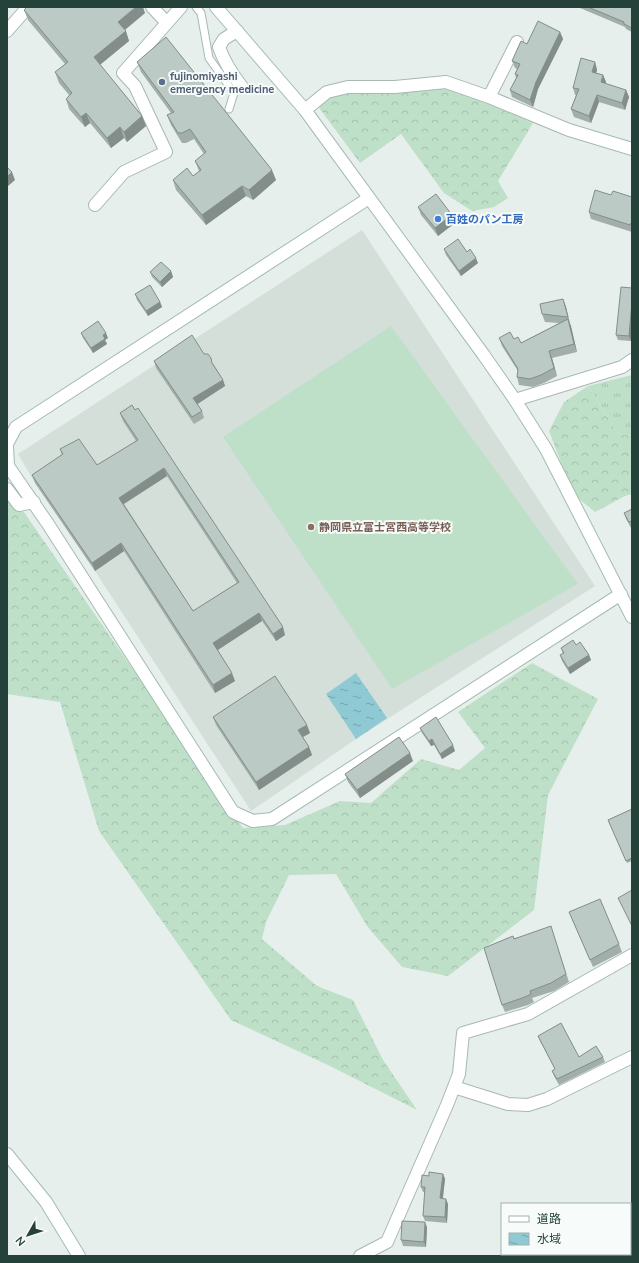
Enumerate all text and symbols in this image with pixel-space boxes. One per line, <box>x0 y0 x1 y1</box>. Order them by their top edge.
place label: fujinomiyashi emergency medicine <box>170 69 274 97</box>
marker: fujinomiyashi emergency medicine <box>157 77 167 87</box>
place label: 百姓のパン工房 <box>446 212 524 227</box>
marker: 百姓のパン工房 <box>433 214 443 224</box>
place label: 静岡県立富士宮西高等学校 <box>319 520 451 535</box>
marker: 静岡県立富士宮西高等学校 <box>306 522 316 532</box>
legend <box>501 1203 631 1255</box>
text: 道路 <box>537 1211 561 1227</box>
north arrow <box>8 1215 48 1255</box>
text: 水域 <box>537 1231 561 1247</box>
text: N <box>12 1233 29 1249</box>

